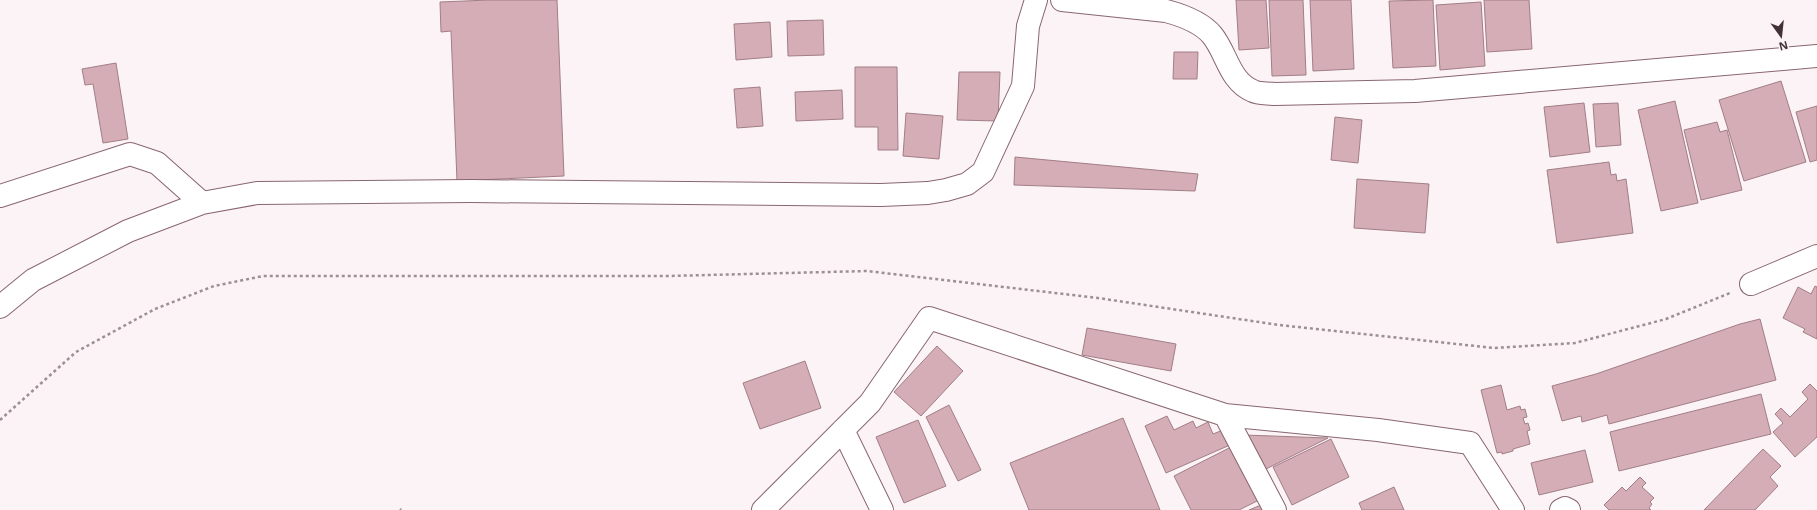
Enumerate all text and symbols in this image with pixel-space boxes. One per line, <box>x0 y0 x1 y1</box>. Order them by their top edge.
north arrow <box>1761 16 1801 56</box>
text: N <box>1777 38 1790 55</box>

